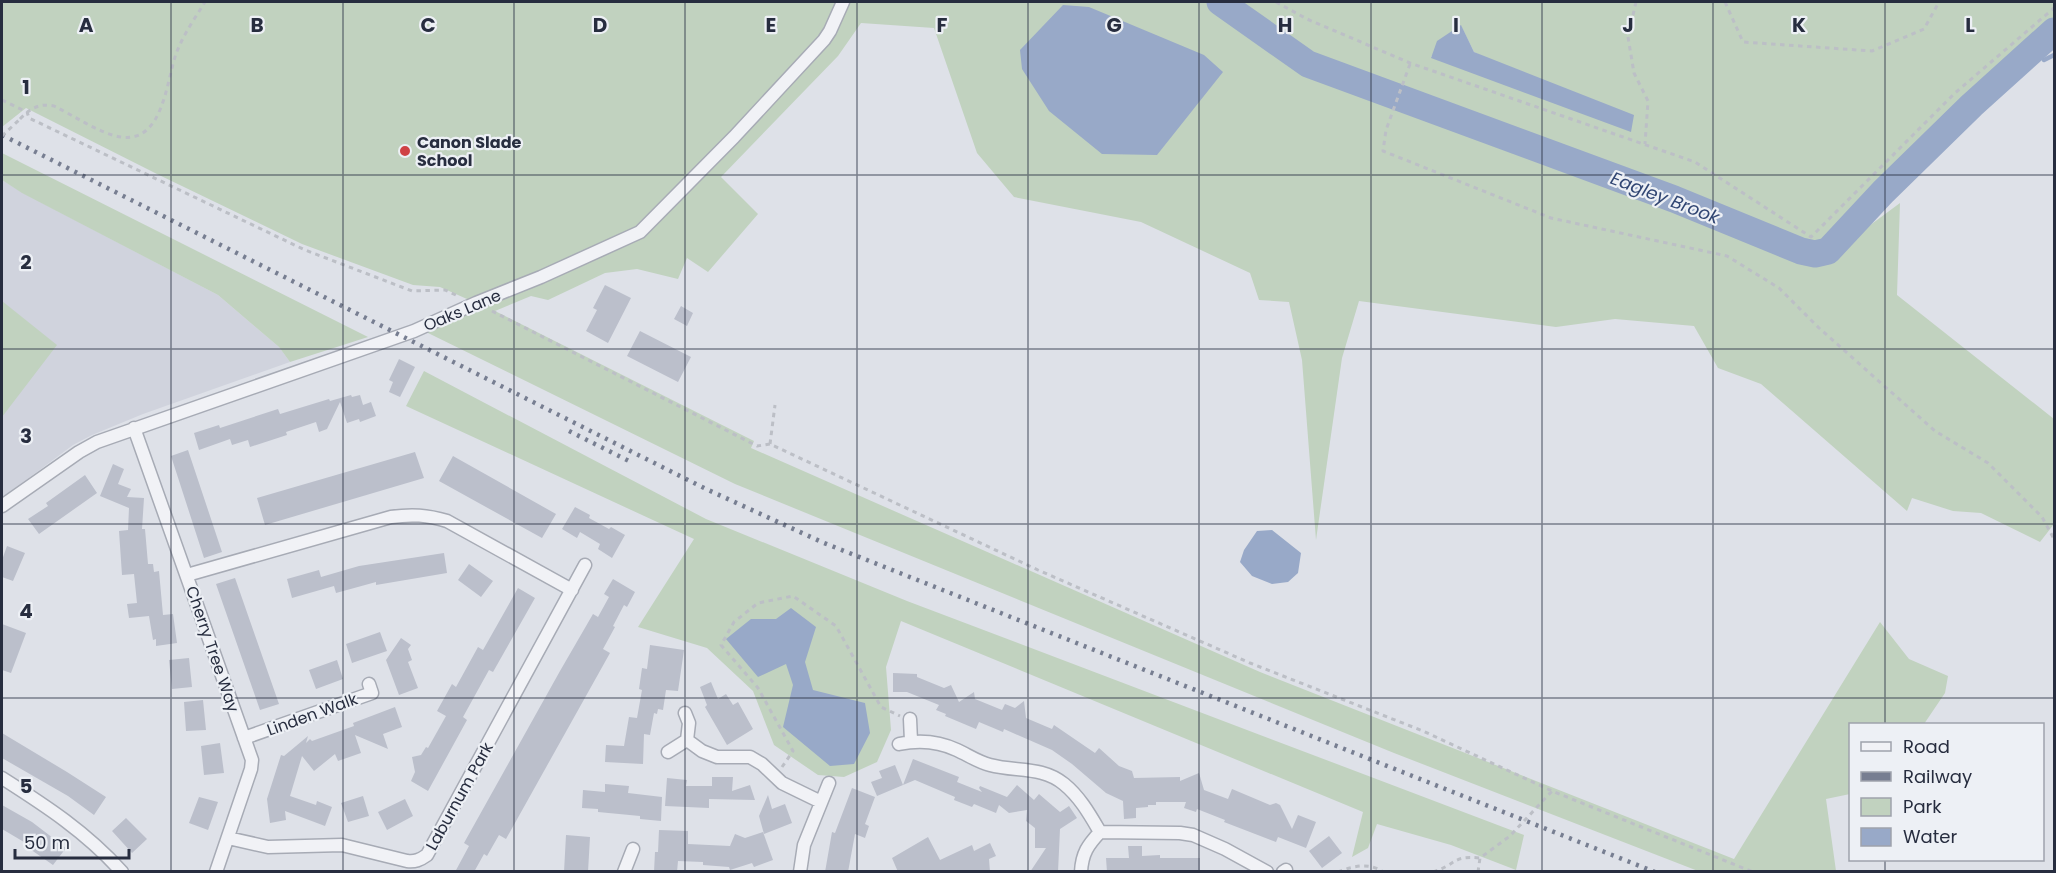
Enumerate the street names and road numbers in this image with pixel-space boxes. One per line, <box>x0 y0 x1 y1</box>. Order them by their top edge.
street label: Oaks Lane <box>420 284 505 337</box>
street label: Cherry Tree Way <box>180 583 245 715</box>
street label: Linden Walk <box>264 687 361 742</box>
street label: Laburnum Park <box>420 737 499 854</box>

